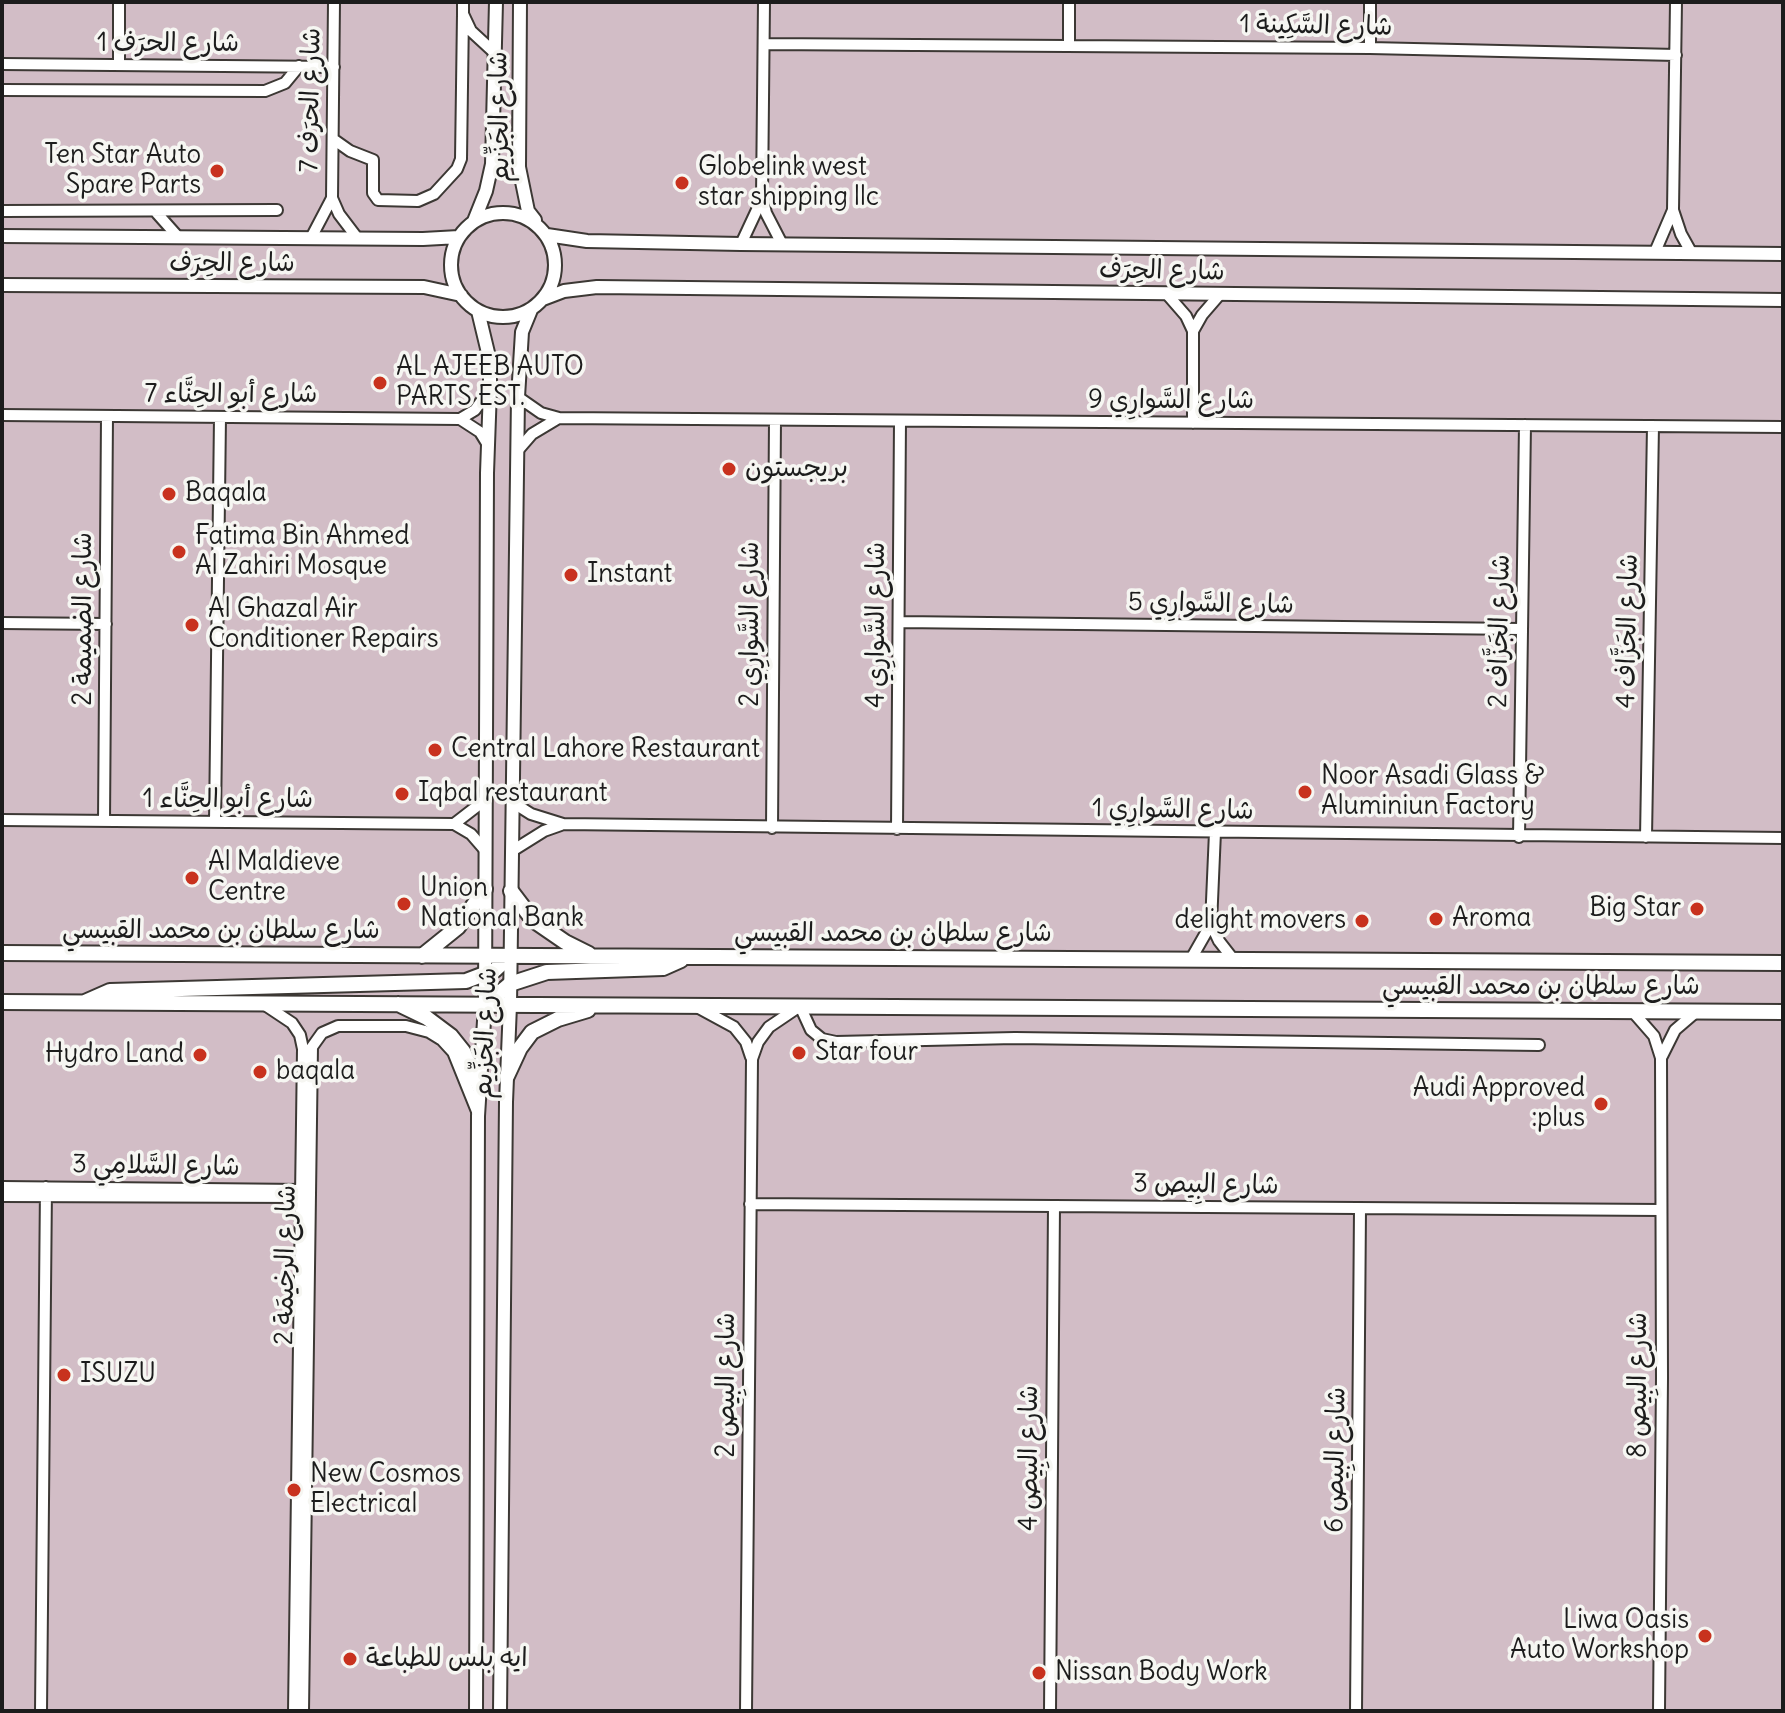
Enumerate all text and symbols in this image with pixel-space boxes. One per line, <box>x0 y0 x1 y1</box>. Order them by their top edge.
street label: شارع السَّكِينة 1 <box>1239 9 1393 43</box>
street label: شارع الحرَف 7 <box>294 27 328 173</box>
street label: شارع الحرَف 1 <box>97 28 239 60</box>
street label: شارع الجَزِّيم <box>483 51 517 183</box>
place label: Ten Star Auto Spare Parts <box>44 140 201 202</box>
place label: Globelink west star shipping llc <box>698 152 879 214</box>
marker: Ten Star Auto Spare Parts <box>208 162 226 180</box>
marker: Globelink west star shipping llc <box>673 174 691 192</box>
street label: شارع الحِرَف <box>169 248 295 280</box>
street label: شارع الحِرَف <box>1099 254 1225 288</box>
place label: AL AJEEB AUTO PARTS EST. <box>396 352 584 414</box>
marker: AL AJEEB AUTO PARTS EST. <box>371 374 389 392</box>
street label: شارع أبو الحِنَّاء 7 <box>145 379 317 411</box>
street label: شارع السَّوارِي 9 <box>1088 385 1254 417</box>
place label: بريجستون <box>745 453 848 485</box>
marker: بريجستون <box>720 460 738 478</box>
place label: Baqala <box>185 478 267 510</box>
marker: Baqala <box>160 485 178 503</box>
place label: Fatima Bin Ahmed Al Zahiri Mosque <box>195 521 410 582</box>
street label: شارع الضميمة 2 <box>68 532 100 706</box>
street label: شارع السَّوارِي 2 <box>735 541 767 707</box>
street label: شارع السَّوارِي 4 <box>861 542 893 708</box>
marker: Fatima Bin Ahmed Al Zahiri Mosque <box>170 543 188 561</box>
street label: شارع الجَزَّاف 4 <box>1611 553 1645 709</box>
street label: شارع الجَزَّاف 2 <box>1483 554 1517 708</box>
place label: Instant <box>587 559 672 591</box>
marker: Instant <box>562 566 580 584</box>
street label: شارع السَّوارِي 5 <box>1128 587 1294 621</box>
place label: Al Ghazal Air Conditioner Repairs <box>208 594 439 656</box>
marker: Al Ghazal Air Conditioner Repairs <box>183 616 201 634</box>
place label: Central Lahore Restaurant <box>451 734 760 766</box>
marker: Central Lahore Restaurant <box>426 741 444 759</box>
place label: Noor Asadi Glass & Aluminiun Factory <box>1321 761 1544 822</box>
place label: Iqbal restaurant <box>418 778 608 810</box>
marker: Noor Asadi Glass & Aluminiun Factory <box>1296 783 1314 801</box>
street label: شارع أبو الحِنَّاء 1 <box>143 784 313 816</box>
marker: Iqbal restaurant <box>393 785 411 803</box>
street label: شارع السَّوارِي 1 <box>1092 793 1254 827</box>
place label: Al Maldieve Centre <box>208 847 340 908</box>
marker: Al Maldieve Centre <box>183 869 201 887</box>
place label: Union National Bank <box>420 873 584 934</box>
place label: Big Star <box>1589 893 1681 925</box>
marker: Union National Bank <box>395 895 413 913</box>
marker: Big Star <box>1688 900 1706 918</box>
place label: Aroma <box>1452 903 1531 935</box>
place label: delight movers <box>1174 905 1346 937</box>
marker: Aroma <box>1427 910 1445 928</box>
marker: delight movers <box>1353 912 1371 930</box>
street label: شارع سلطان بن محمد القبيسي <box>62 915 380 947</box>
street label: شارع سلطان بن محمد القبيسي <box>734 918 1052 950</box>
street label: شارع الجَزِّيم <box>468 967 504 1099</box>
street label: شارع سلطان بن محمد القبيسي <box>1382 971 1700 1003</box>
place label: Star four <box>815 1037 918 1069</box>
place label: Hydro Land <box>45 1039 184 1071</box>
marker: Star four <box>790 1044 808 1062</box>
marker: Hydro Land <box>191 1046 209 1064</box>
place label: baqala <box>276 1056 355 1088</box>
marker: baqala <box>251 1063 269 1081</box>
place label: Audi Approved :plus <box>1413 1073 1585 1134</box>
marker: Audi Approved :plus <box>1592 1095 1610 1113</box>
street label: شارع السَّلامِي 3 <box>72 1149 240 1183</box>
street label: شارع البِيص 3 <box>1133 1168 1279 1202</box>
street label: شارع الرخيمَة 2 <box>269 1185 303 1345</box>
street label: شارع البِيص 2 <box>711 1312 743 1458</box>
street label: شارع البِيص 8 <box>1623 1312 1655 1458</box>
place label: ISUZU <box>80 1359 156 1391</box>
marker: ISUZU <box>55 1366 73 1384</box>
street label: شارع البِيص 4 <box>1014 1385 1046 1531</box>
street label: شارع البِيص 6 <box>1319 1387 1353 1533</box>
place label: New Cosmos Electrical <box>310 1459 461 1520</box>
marker: New Cosmos Electrical <box>285 1481 303 1499</box>
place label: Liwa Oasis Auto Workshop <box>1510 1605 1689 1666</box>
marker: Liwa Oasis Auto Workshop <box>1696 1627 1714 1645</box>
place label: ايه بلس للطباعة <box>366 1643 528 1675</box>
marker: ايه بلس للطباعة <box>341 1650 359 1668</box>
place label: Nissan Body Work <box>1055 1657 1267 1689</box>
marker: Nissan Body Work <box>1030 1664 1048 1682</box>

